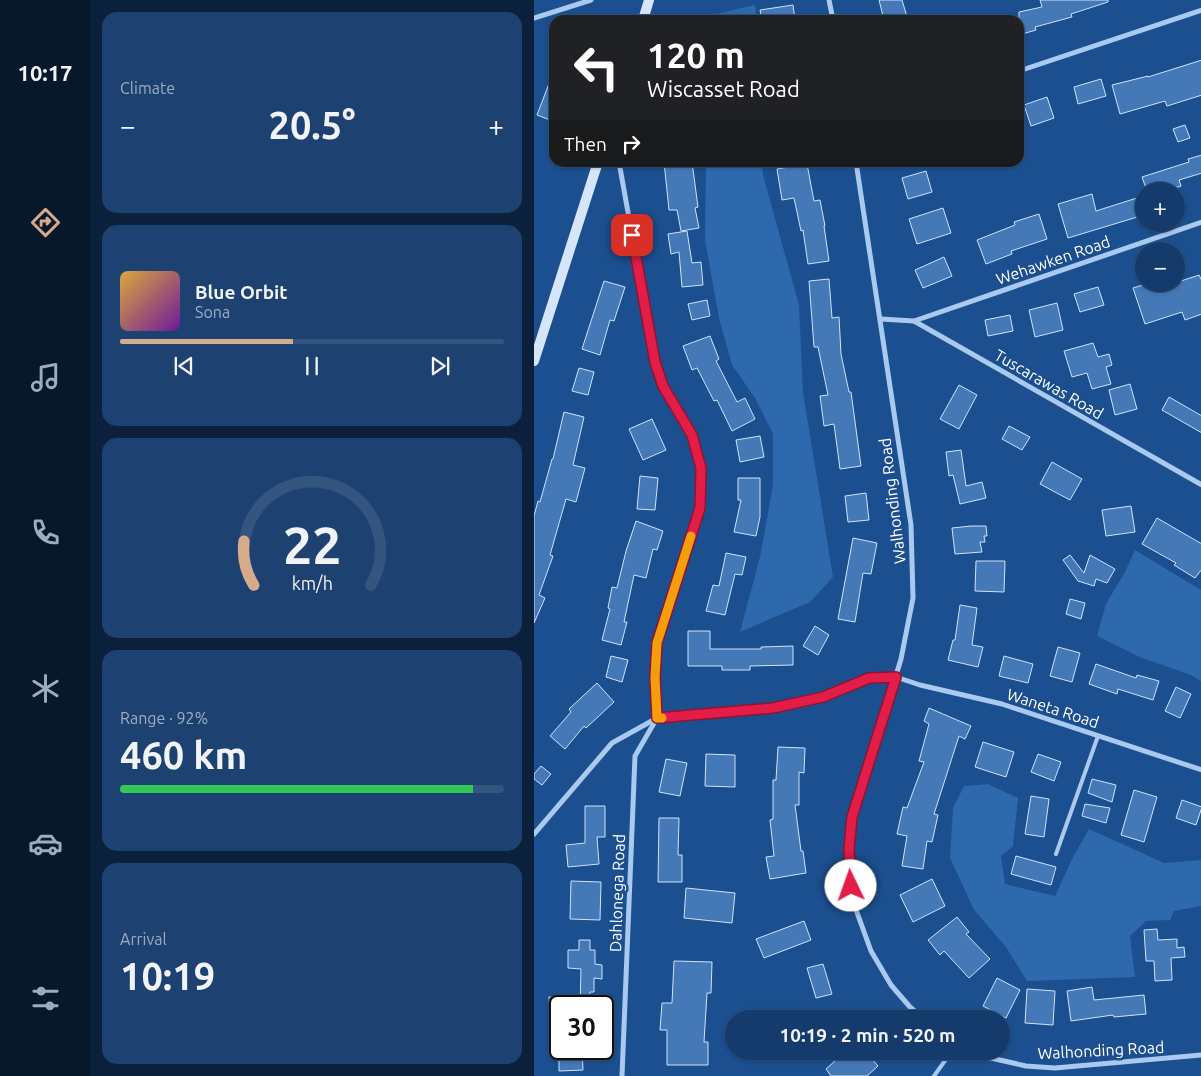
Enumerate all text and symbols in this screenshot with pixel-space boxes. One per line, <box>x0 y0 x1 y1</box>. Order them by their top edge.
icon: left <box>564 35 629 100</box>
text: 120 m <box>647 35 745 75</box>
text: 10:17 <box>17 60 73 85</box>
text: Wiscasset Road <box>647 76 800 101</box>
text: Climate <box>120 79 175 97</box>
text: 20.5° <box>268 104 356 146</box>
text: − <box>120 110 136 141</box>
text: + <box>488 110 504 141</box>
icon: right <box>617 130 645 158</box>
text: Then <box>564 133 607 155</box>
map controls <box>1135 182 1185 292</box>
button: + <box>1135 182 1185 232</box>
icon: directions <box>28 205 63 240</box>
pin <box>611 214 653 256</box>
icon: arrive <box>618 221 646 249</box>
street label: Wehawken Road <box>994 232 1112 288</box>
button: − <box>1135 242 1185 292</box>
text: Blue Orbit <box>195 281 288 303</box>
text: Sona <box>195 303 230 321</box>
street label: Tuscarawas Road <box>991 346 1107 422</box>
icon: previous <box>170 352 198 380</box>
icon: pause <box>298 352 326 380</box>
icon: next <box>426 352 454 380</box>
icon: music <box>28 360 63 395</box>
street label: Walhonding Road <box>875 437 909 565</box>
icon: phone <box>28 515 63 550</box>
text: 22 <box>283 516 341 574</box>
text: km/h <box>291 573 333 593</box>
icon: climate <box>28 671 63 706</box>
street label: Waneta Road <box>1005 685 1101 731</box>
text: Range · 92% <box>120 709 208 727</box>
text: 460 km <box>120 734 247 776</box>
icon: car <box>28 826 63 861</box>
street label: Dahlonega Road <box>606 834 628 952</box>
position arrow <box>824 859 876 911</box>
text: Arrival <box>120 930 167 948</box>
text: 10:19 <box>120 955 215 997</box>
icon: filters <box>28 981 63 1016</box>
speed limit sign: 30 <box>549 995 614 1060</box>
text: 10:19 · 2 min · 520 m <box>780 1024 955 1046</box>
street label: Walhonding Road <box>1037 1038 1165 1062</box>

